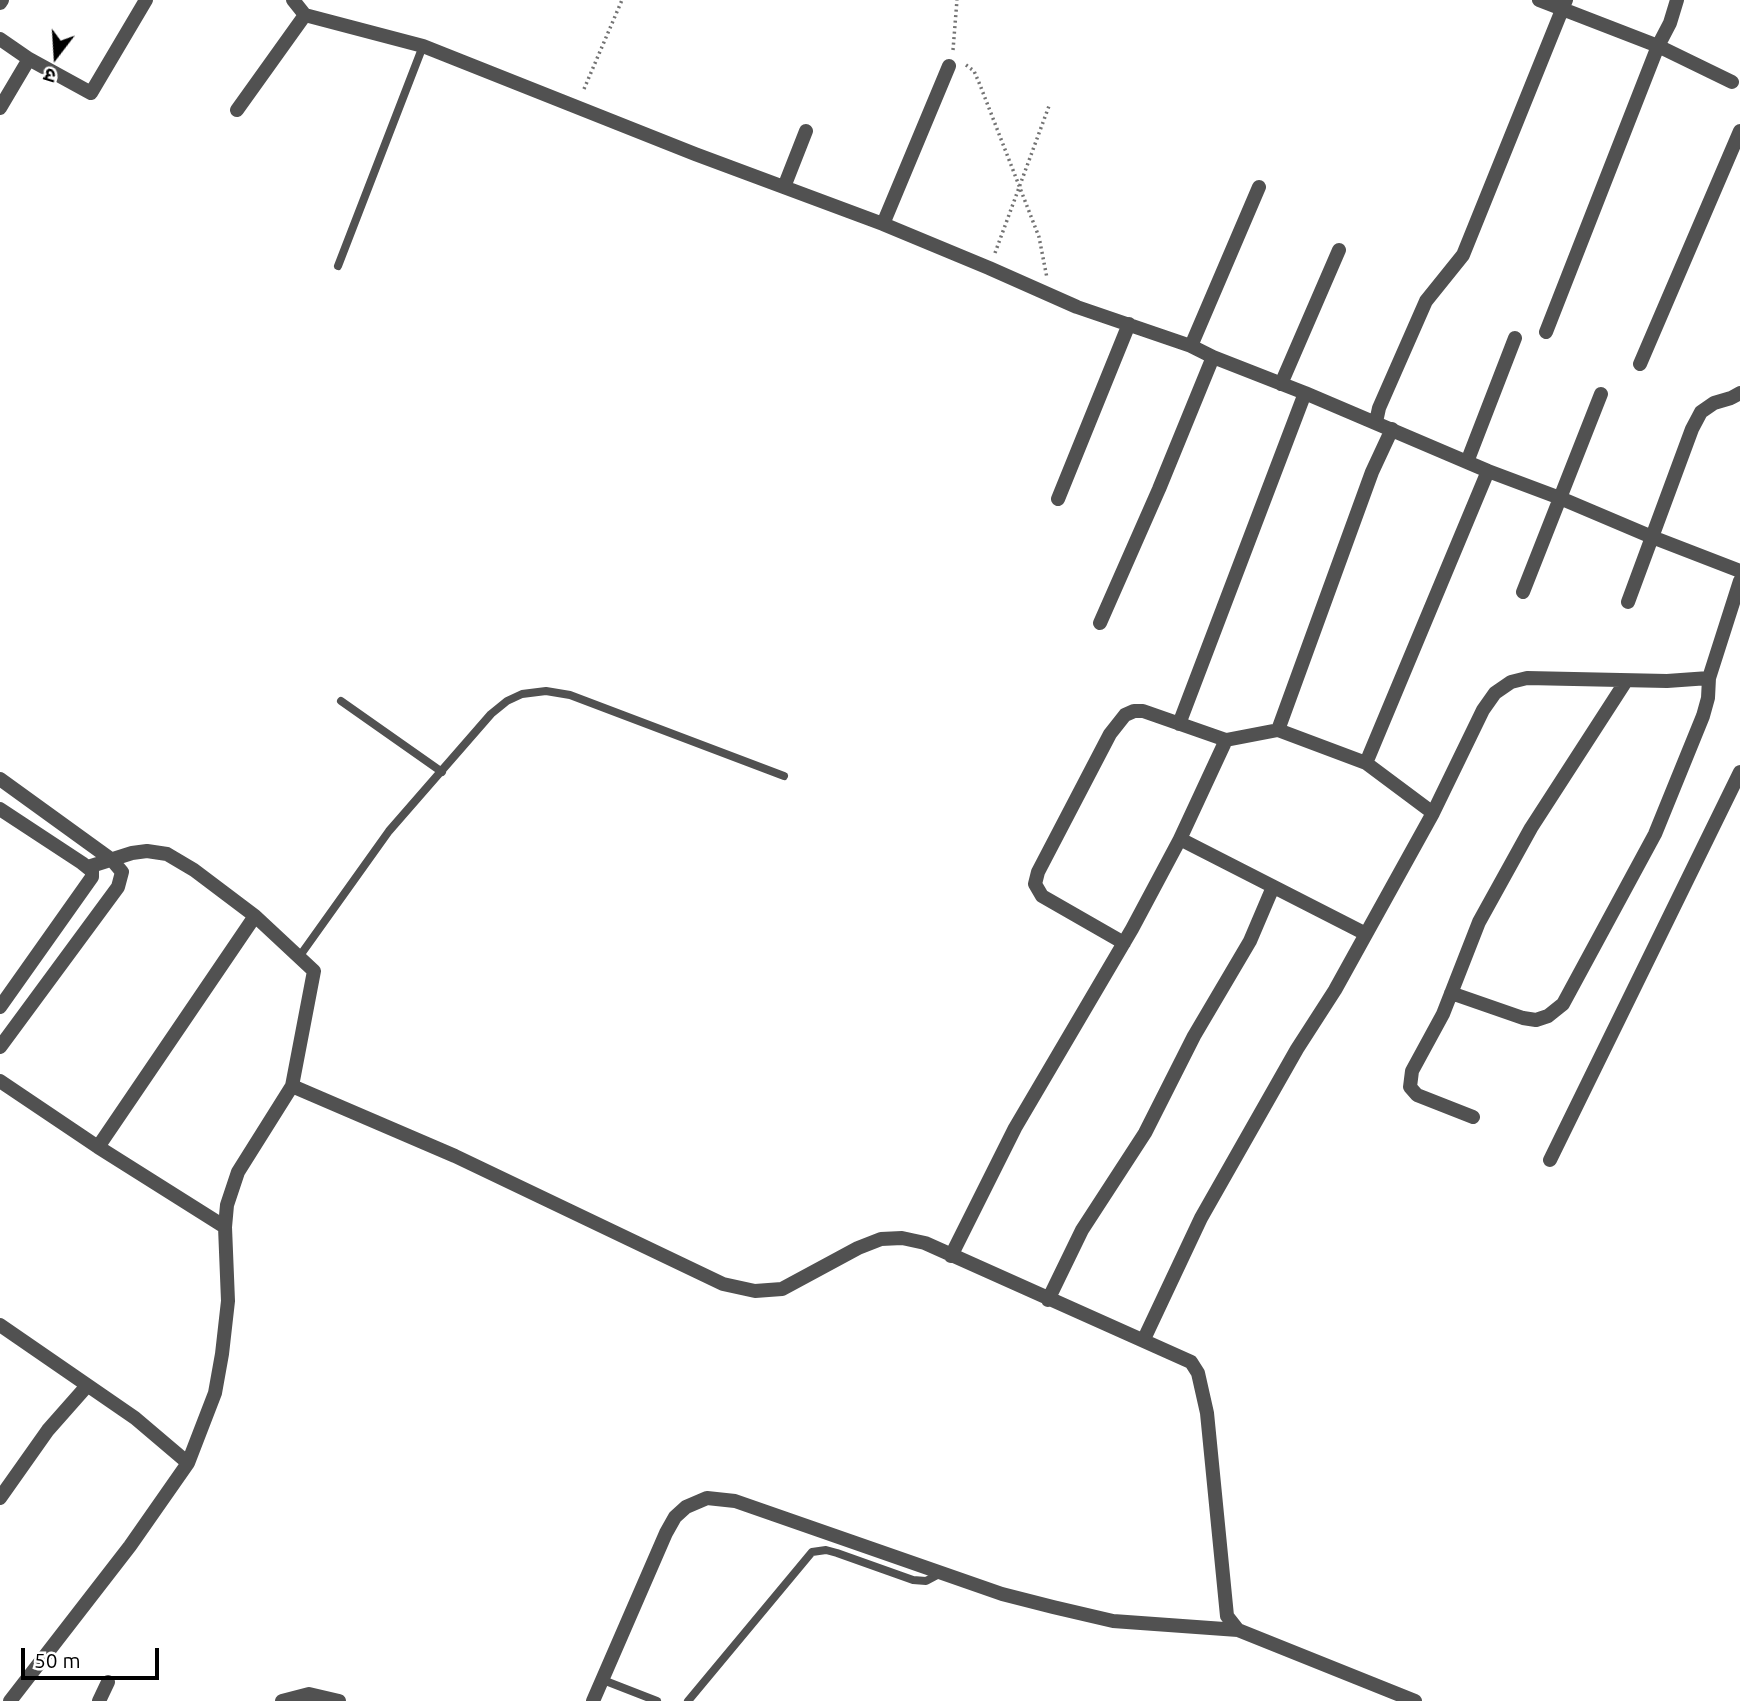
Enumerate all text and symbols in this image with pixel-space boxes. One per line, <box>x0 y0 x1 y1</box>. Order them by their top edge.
north arrow <box>21 21 91 91</box>
text: उ <box>41 64 58 88</box>
scale bar <box>24 1634 163 1678</box>
text: 50 m <box>34 1648 81 1672</box>

